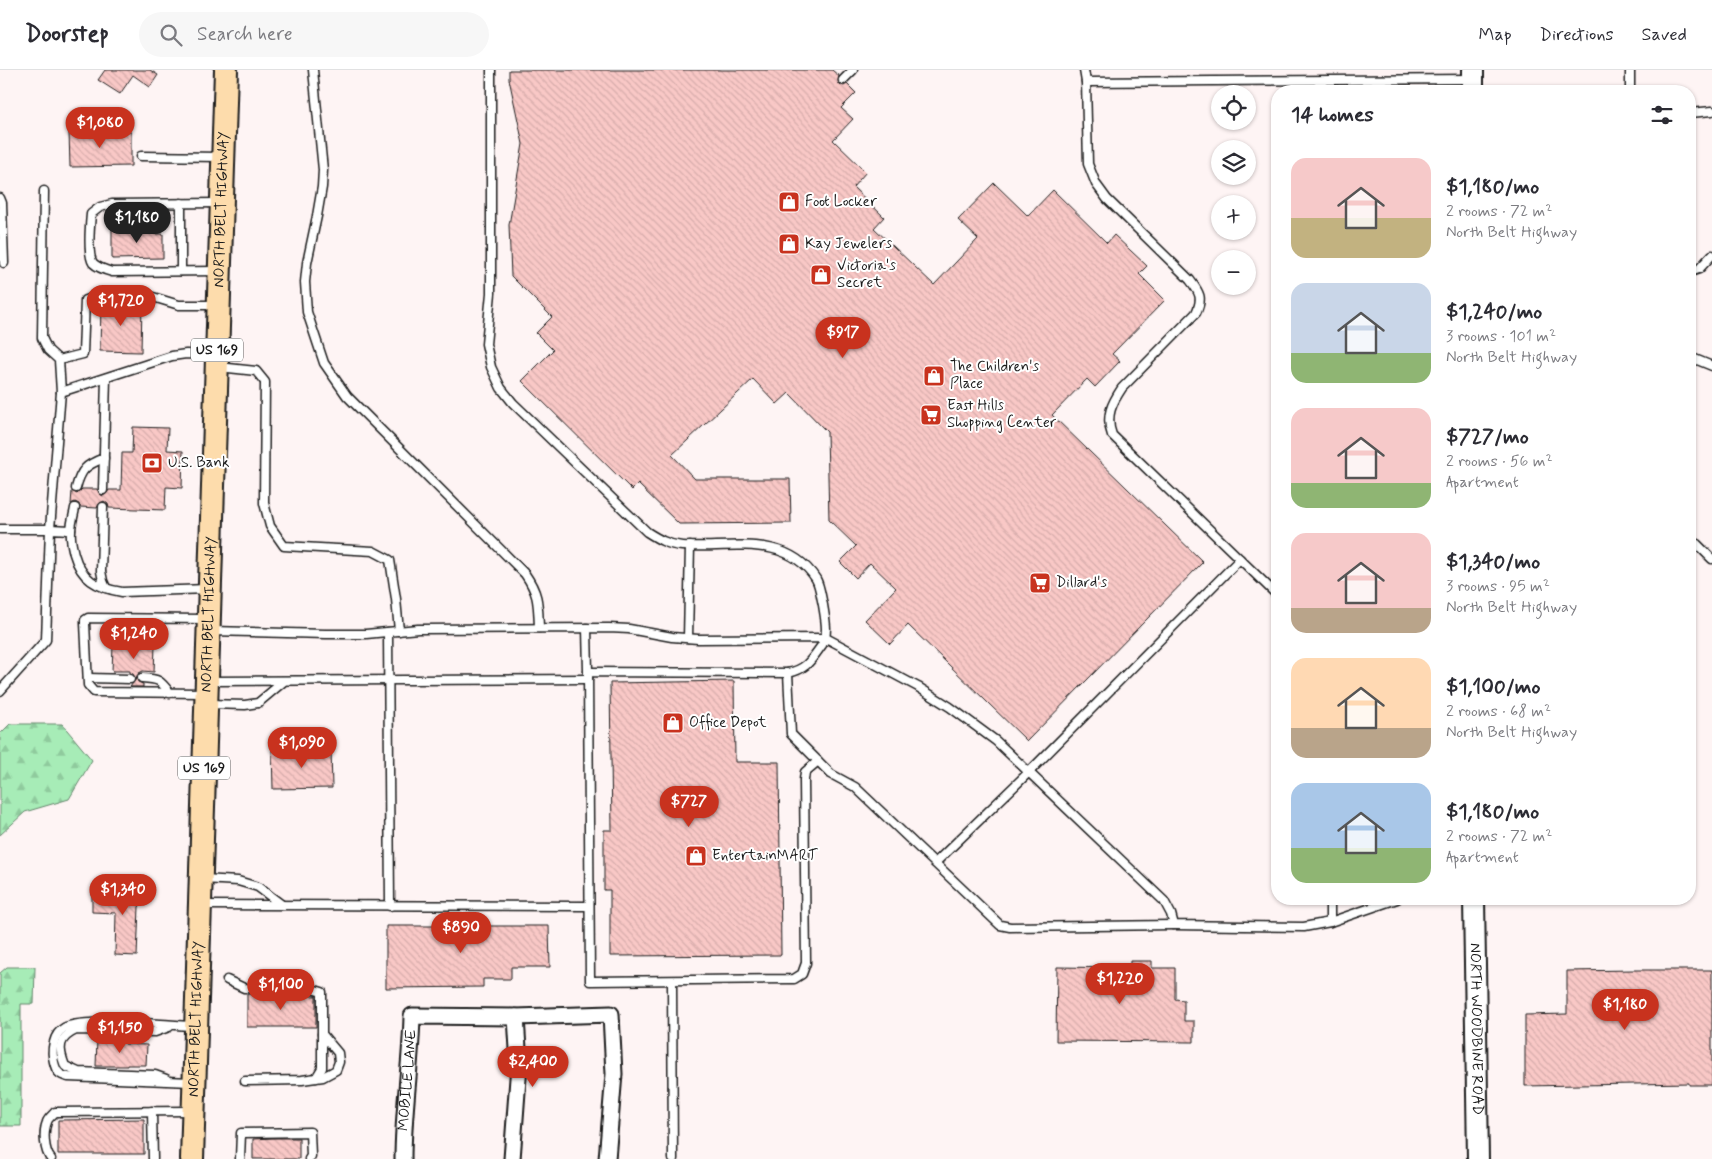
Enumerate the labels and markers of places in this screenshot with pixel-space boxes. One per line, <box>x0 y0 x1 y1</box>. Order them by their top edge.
pin: $1,080 <box>59 106 141 149</box>
shop icon: Foot Locker <box>777 190 801 214</box>
place label: Foot Locker <box>805 192 877 212</box>
pin: $1,180 <box>96 202 178 244</box>
shop icon: Kay Jewelers <box>777 232 801 256</box>
place label: Kay Jewelers <box>805 234 892 254</box>
place label: Victoria's Secret <box>837 256 896 293</box>
shop icon: Victoria's Secret <box>809 263 833 287</box>
pin: $1,720 <box>80 284 162 327</box>
pin: $917 <box>813 316 873 359</box>
place label: The Children's Place <box>950 357 1040 394</box>
shop icon: The Children's Place <box>922 364 946 388</box>
place label: East Hills Shopping Center <box>947 396 1057 433</box>
supermarket icon: East Hills Shopping Center <box>919 403 943 427</box>
bank icon: U.S. Bank <box>140 451 164 475</box>
place label: U.S. Bank <box>168 453 229 473</box>
supermarket icon: Dillard's <box>1028 571 1052 595</box>
place label: Dillard's <box>1056 573 1108 593</box>
pin: $1,240 <box>93 618 175 660</box>
shop icon: Office Depot <box>661 711 685 735</box>
place label: Office Depot <box>689 713 767 733</box>
pin: $1,090 <box>261 726 343 769</box>
pin: $727 <box>659 786 719 828</box>
shop icon: EntertainMART <box>684 844 708 868</box>
place label: EntertainMART <box>712 846 819 866</box>
pin: $1,340 <box>82 874 164 916</box>
pin: $890 <box>431 912 491 954</box>
pin: $1,220 <box>1079 962 1161 1005</box>
pin: $1,100 <box>240 968 322 1011</box>
pin: $1,180 <box>1584 988 1666 1031</box>
pin: $1,150 <box>79 1012 161 1054</box>
pin: $2,400 <box>492 1046 574 1088</box>

